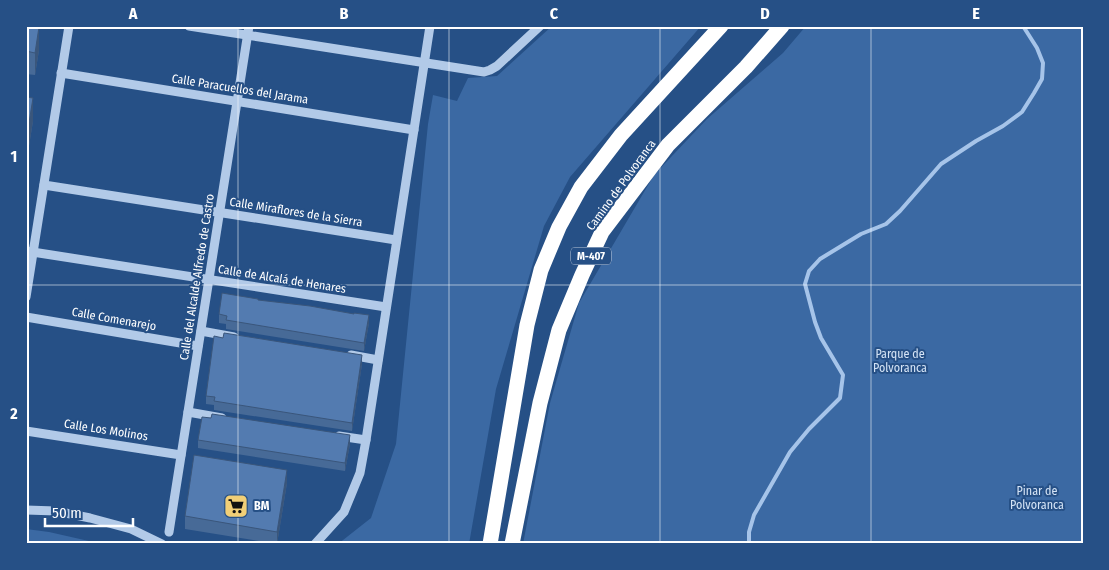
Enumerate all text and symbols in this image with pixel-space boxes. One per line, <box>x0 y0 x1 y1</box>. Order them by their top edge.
text: A <box>128 4 138 23</box>
text: B <box>340 4 349 23</box>
text: C <box>550 4 559 23</box>
text: D <box>760 4 770 23</box>
text: E <box>972 4 980 23</box>
street label: Calle Paracuellos del Jarama <box>171 71 309 107</box>
street label: Camino de Polvoranca <box>583 137 659 233</box>
text: 1 <box>11 147 17 166</box>
street label: Calle del Alcalde Alfredo de Castro <box>177 193 217 361</box>
street label: Calle Miraflores de la Sierra <box>229 195 364 229</box>
road number: M-407 <box>571 248 611 264</box>
street label: Calle de Alcalá de Henares <box>217 262 347 296</box>
street label: Calle Comenarejo <box>71 305 157 333</box>
park label: Parque de Polvoranca <box>873 347 927 375</box>
text: 2 <box>9 404 18 423</box>
street label: Calle Los Molinos <box>63 416 149 444</box>
park label: Pinar de Polvoranca <box>1010 484 1064 512</box>
supermarket icon: BM <box>223 493 249 519</box>
scale bar <box>45 495 132 527</box>
place label: BM <box>254 499 270 513</box>
text: 50 m <box>52 504 82 522</box>

